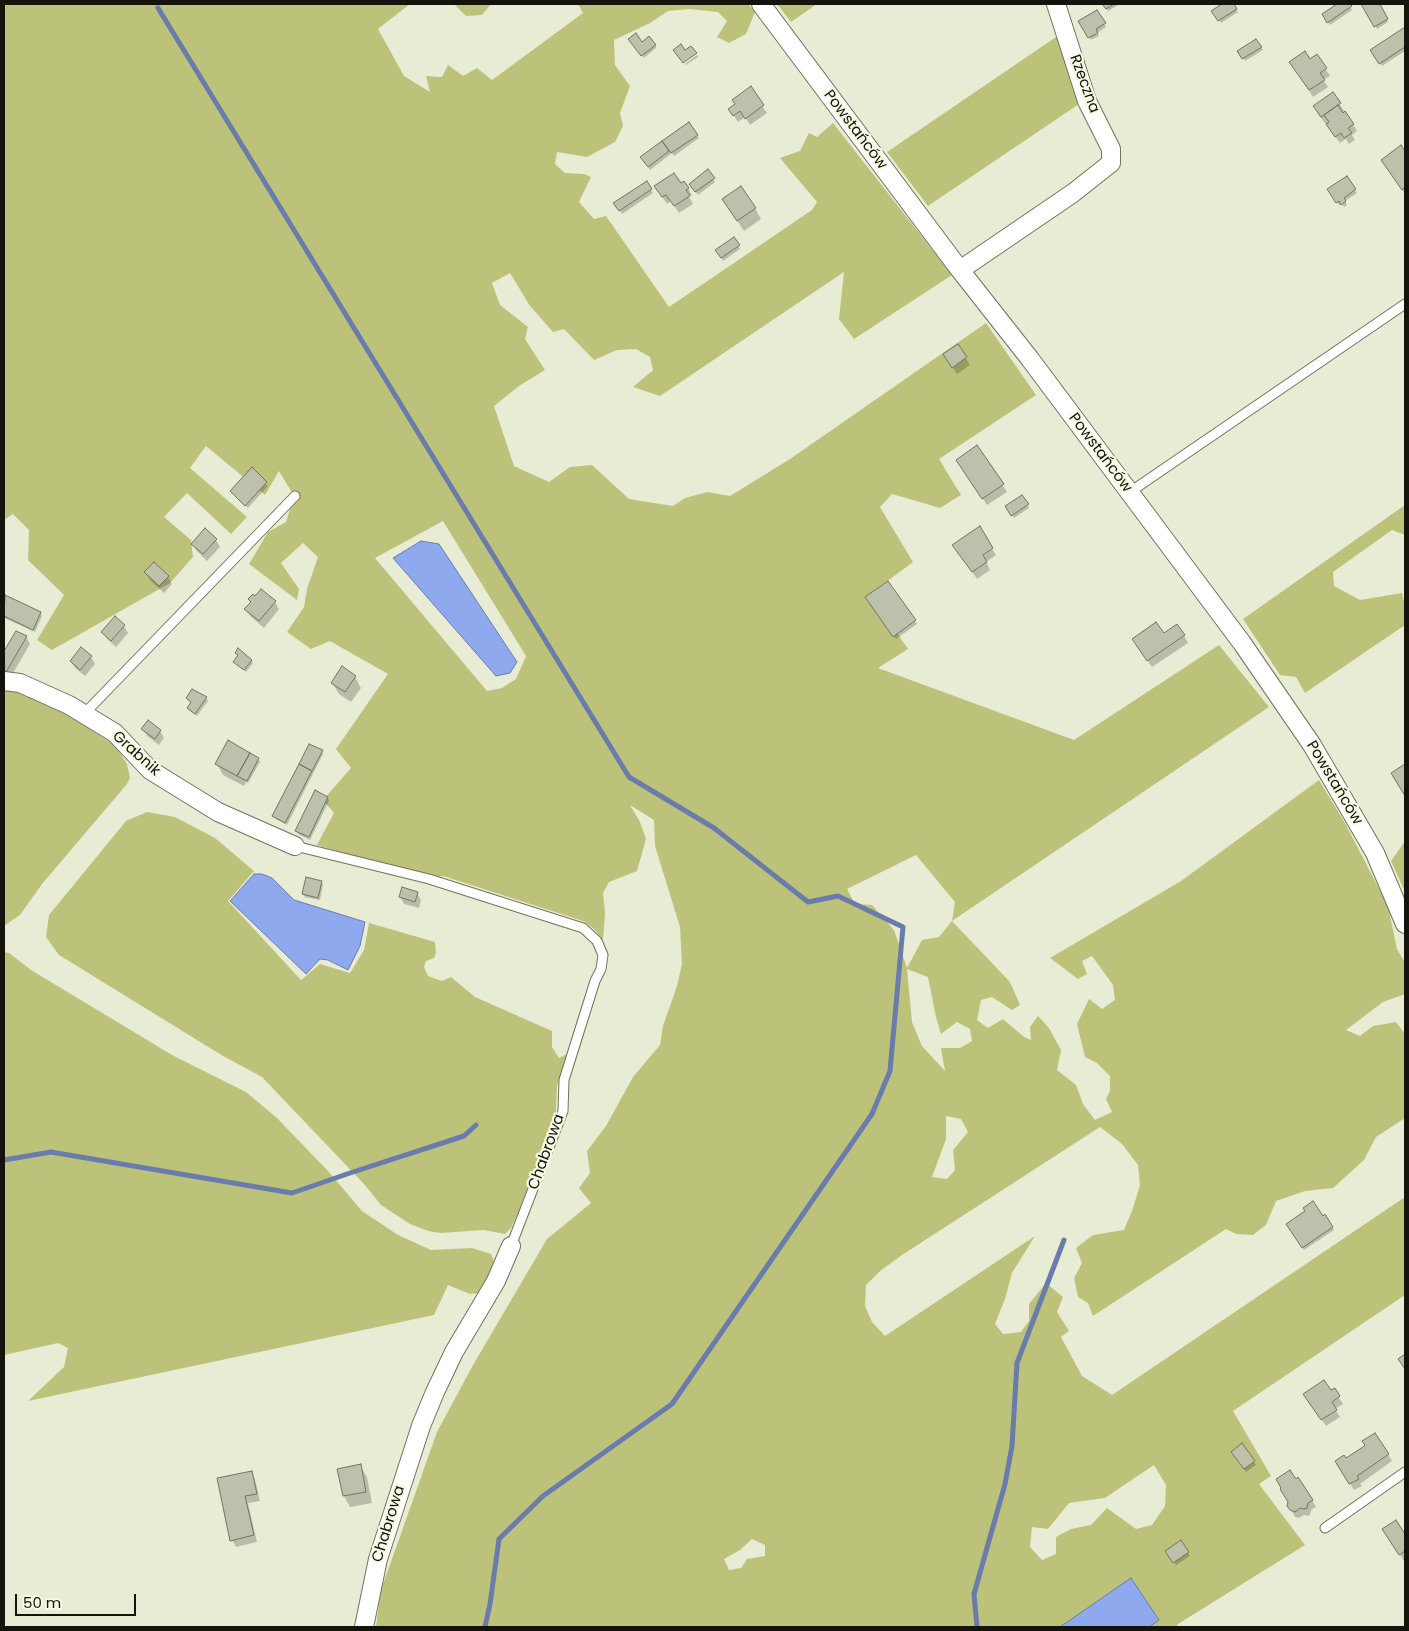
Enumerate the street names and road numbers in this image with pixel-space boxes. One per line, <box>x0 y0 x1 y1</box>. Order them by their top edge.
street label: Rzeczna <box>1065 52 1103 116</box>
street label: Powstańców <box>819 87 891 173</box>
street label: Powstańców <box>1064 410 1136 496</box>
street label: Grabnik <box>108 728 164 780</box>
street label: Powstańców <box>1302 738 1366 828</box>
street label: Chabrowa <box>525 1112 569 1192</box>
street label: Chabrowa <box>369 1484 409 1564</box>

